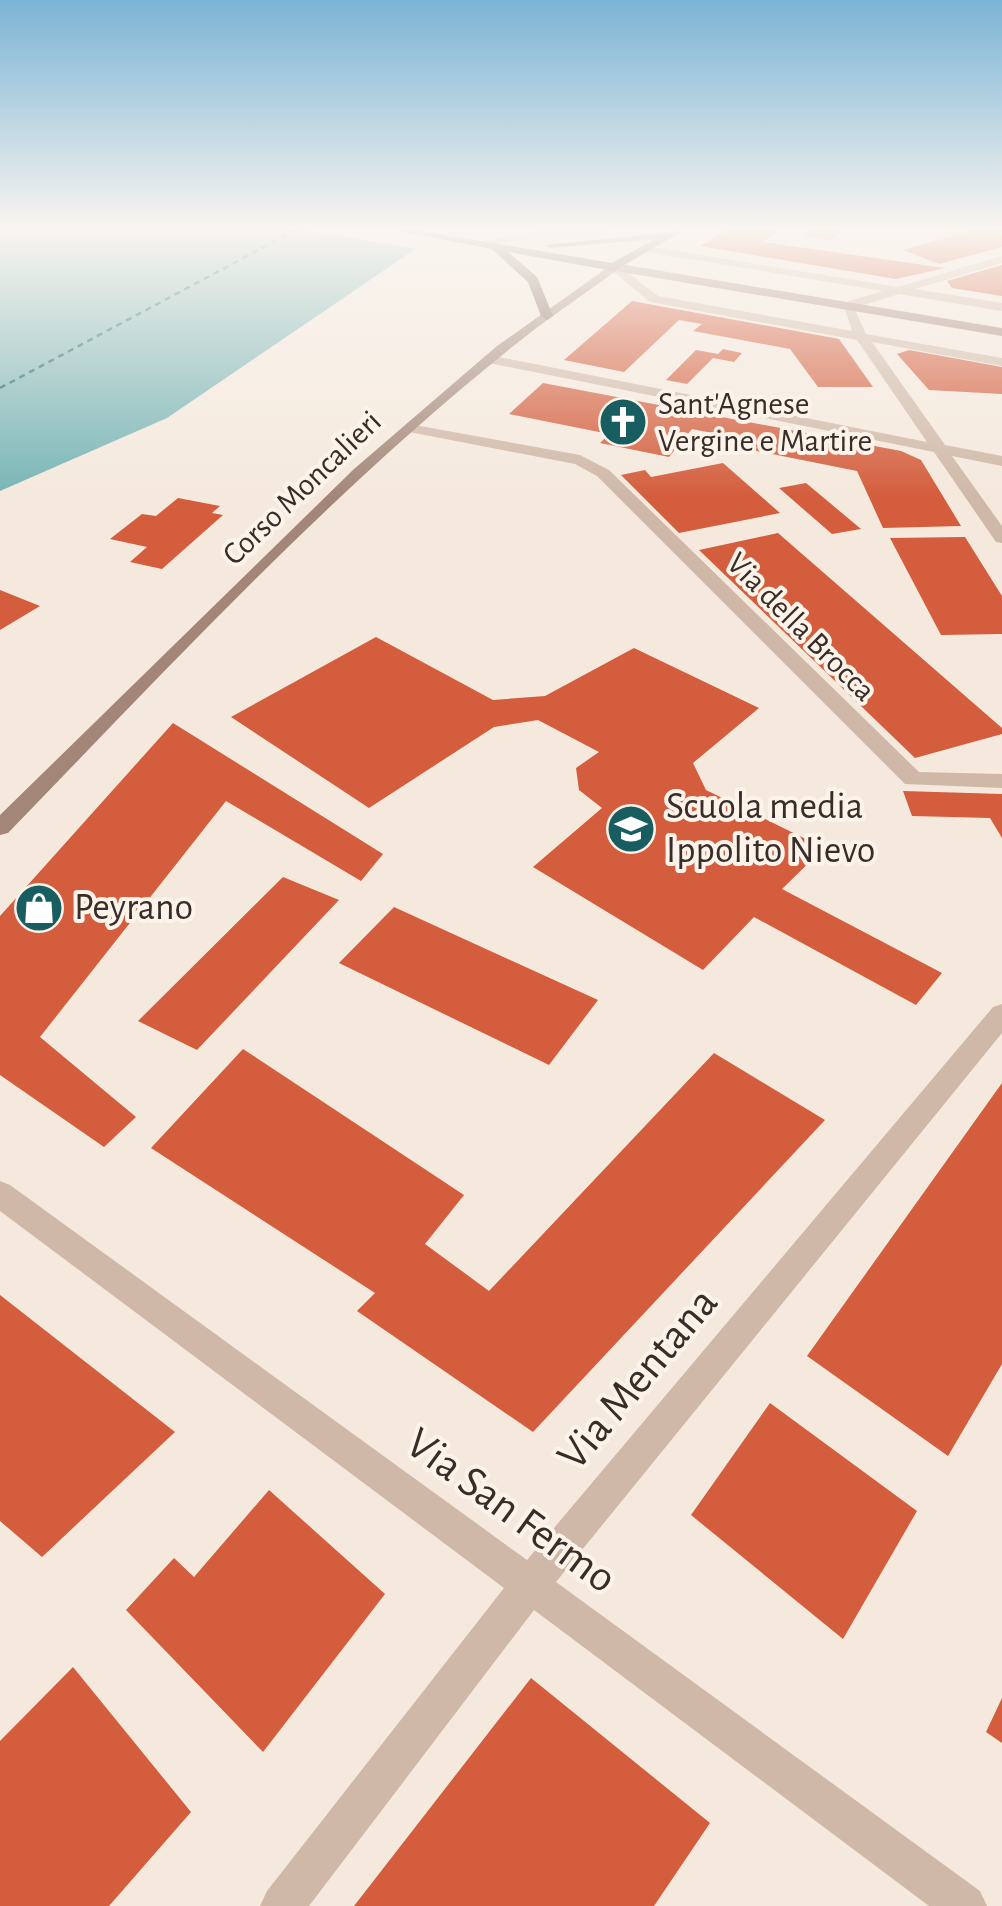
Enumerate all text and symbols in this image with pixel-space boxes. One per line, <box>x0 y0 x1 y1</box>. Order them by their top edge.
place label: Sant'Agnese Vergine e Martire <box>658 388 872 457</box>
church icon: Sant'Agnese Vergine e Martire <box>597 396 649 448</box>
street label: Corso Moncalieri <box>217 405 387 571</box>
street label: Via della Brocca <box>721 547 881 707</box>
place label: Scuola media Ippolito Nievo <box>666 788 876 870</box>
school or university icon: Scuola media Ippolito Nievo <box>605 803 657 855</box>
shop icon: Peyrano <box>13 882 65 934</box>
place label: Peyrano <box>74 889 193 927</box>
street label: Via Mentana <box>549 1280 727 1478</box>
street label: Via San Fermo <box>398 1420 624 1602</box>

